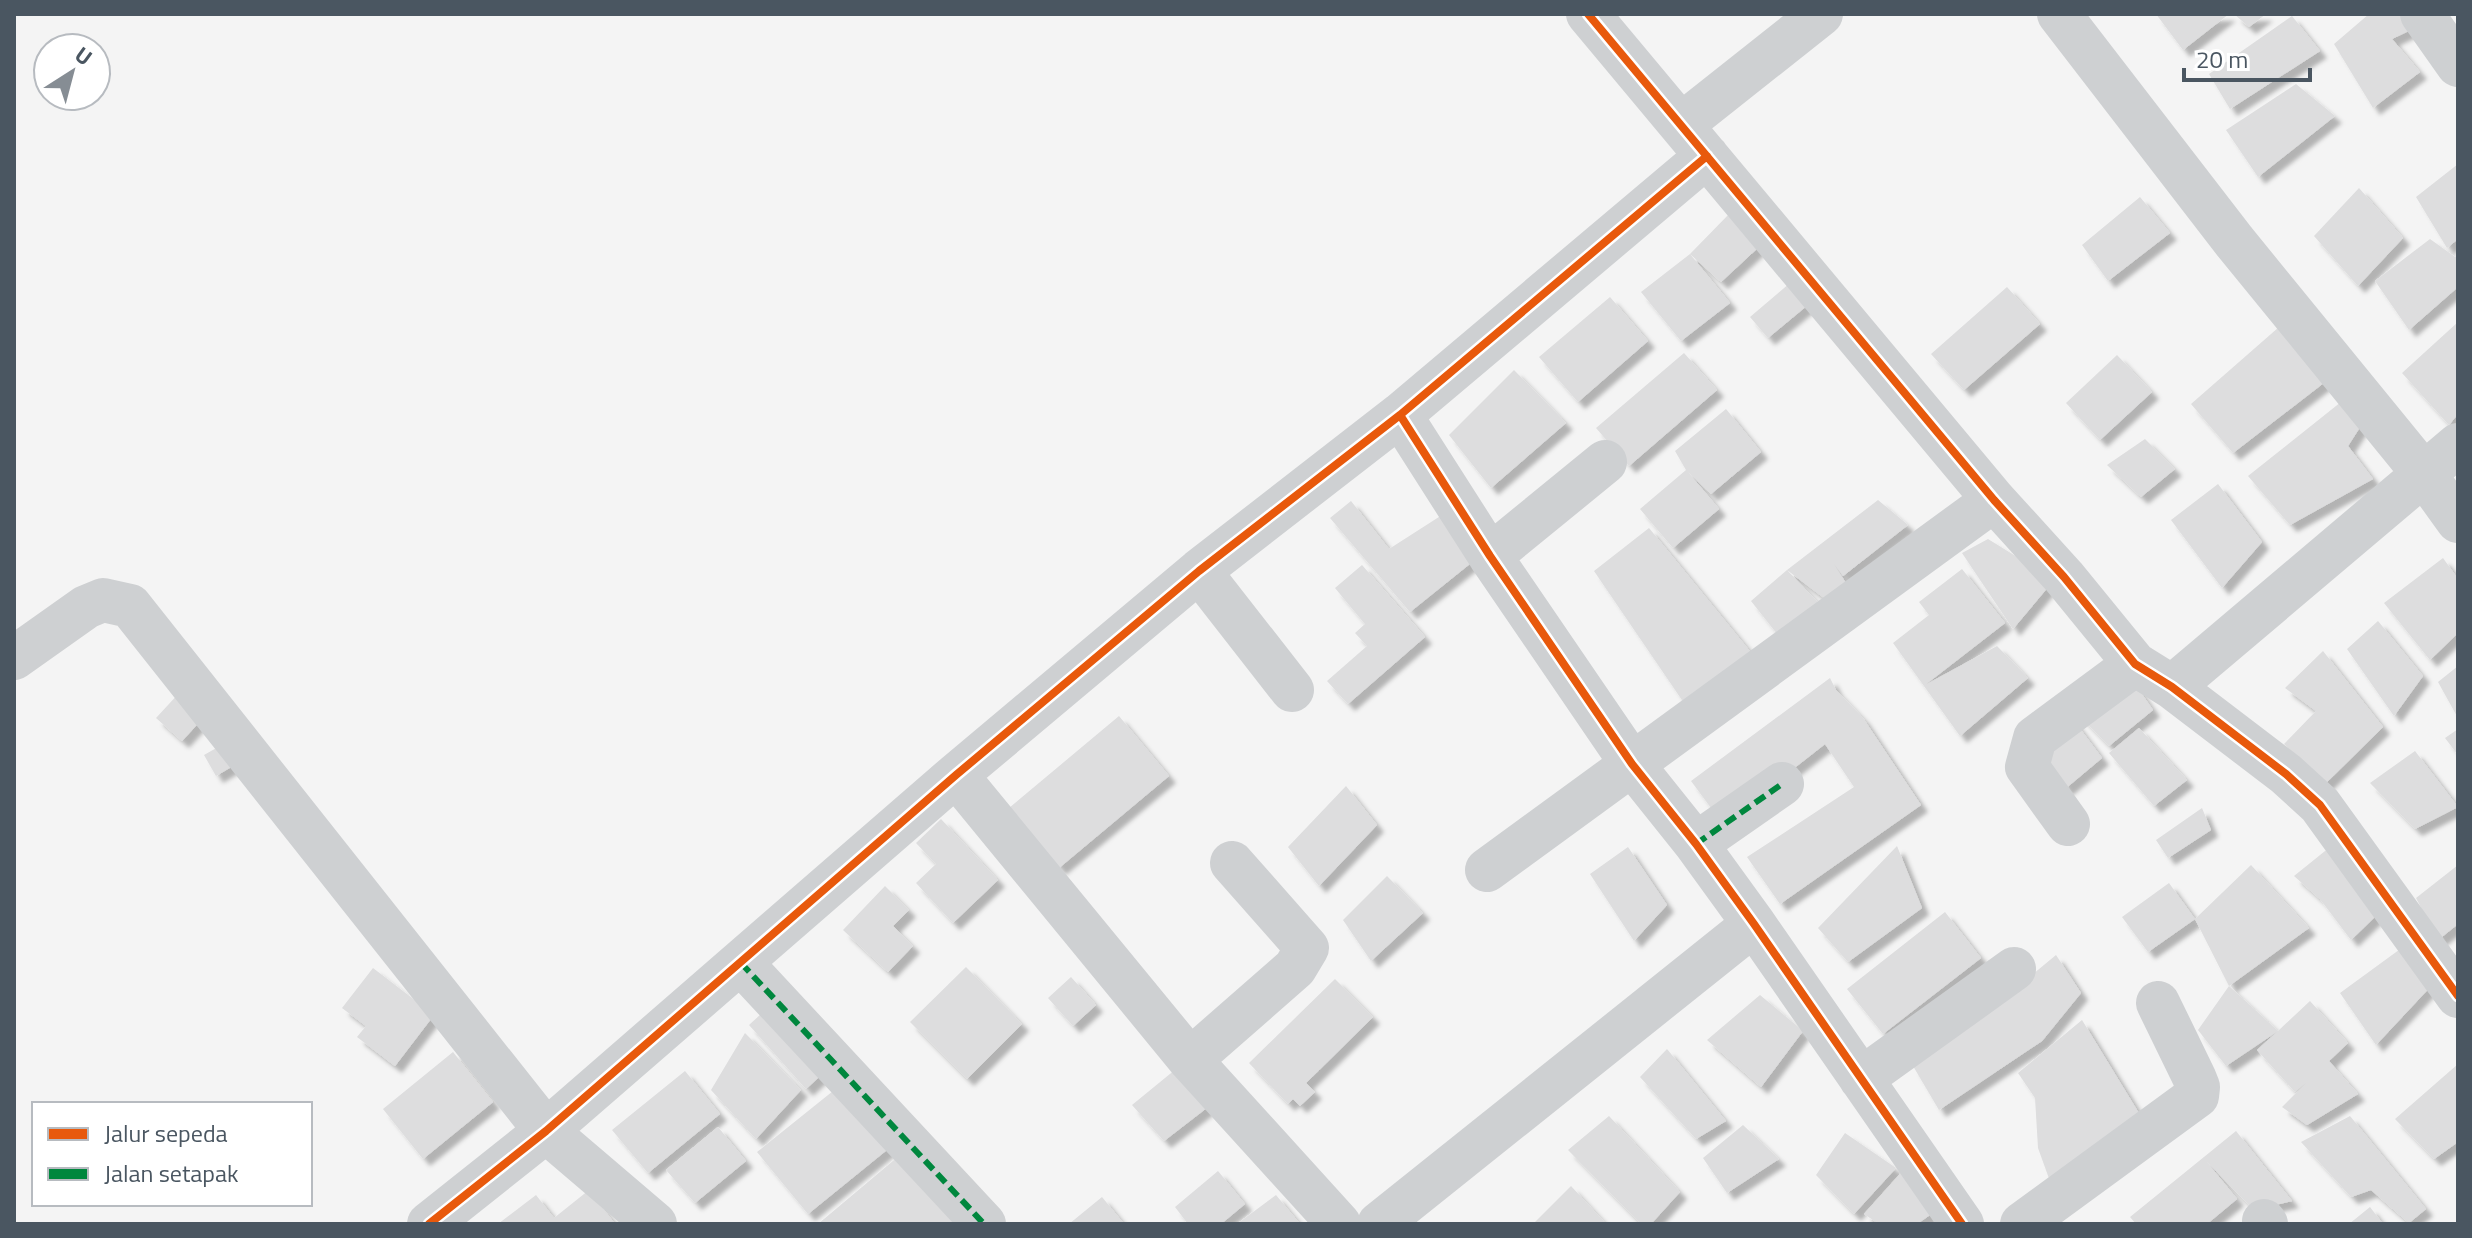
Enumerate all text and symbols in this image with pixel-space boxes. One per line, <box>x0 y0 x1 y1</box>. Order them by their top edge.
north arrow <box>32 32 112 112</box>
scale bar <box>2184 32 2310 82</box>
text: U <box>68 38 100 74</box>
text: 20 m <box>2196 41 2248 77</box>
legend <box>32 1102 312 1206</box>
text: Jalur sepeda <box>104 1115 228 1151</box>
text: Jalan setapak <box>104 1155 239 1191</box>

